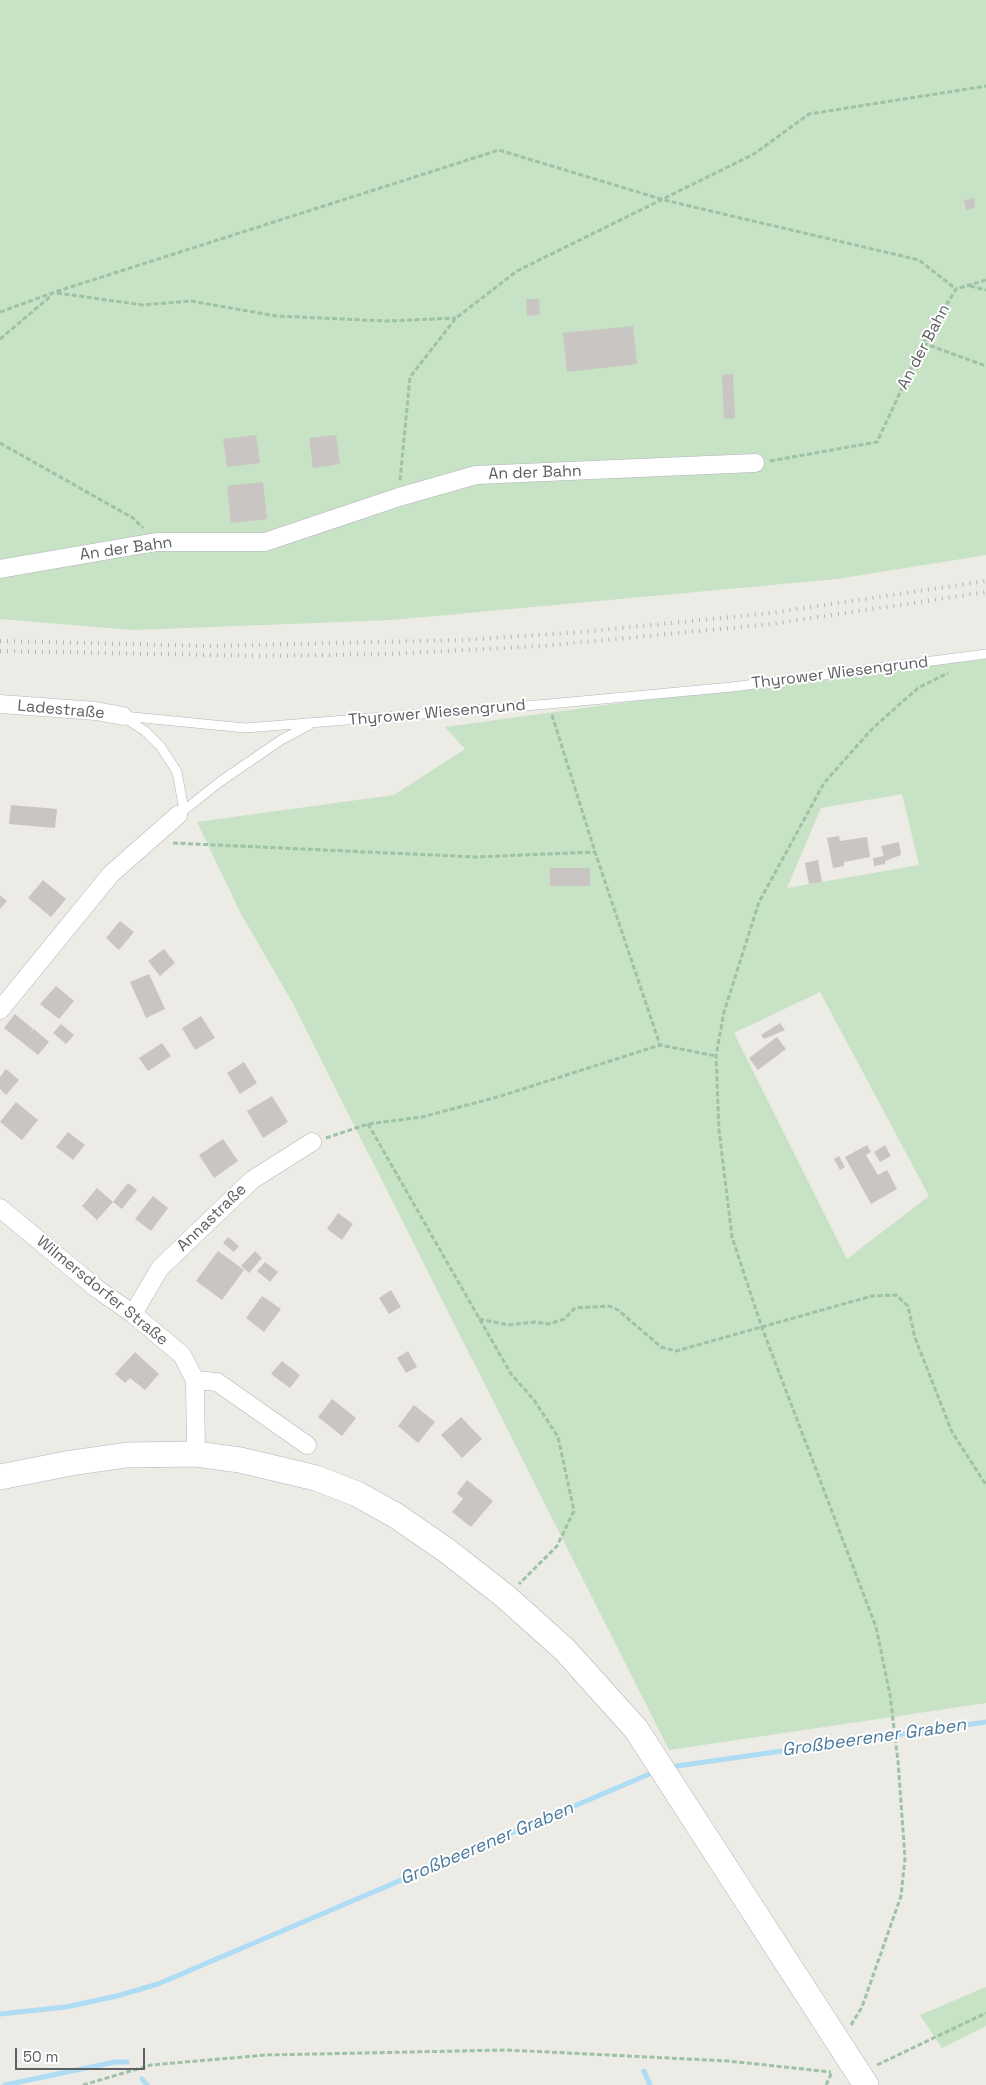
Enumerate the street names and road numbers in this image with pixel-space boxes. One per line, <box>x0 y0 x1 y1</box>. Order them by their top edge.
street label: An der Bahn <box>894 301 954 393</box>
street label: An der Bahn <box>488 462 582 484</box>
street label: An der Bahn <box>78 533 174 565</box>
street label: Thyrower Wiesengrund <box>751 653 929 693</box>
street label: Thyrower Wiesengrund <box>348 696 526 730</box>
street label: Ladestraße <box>17 697 105 723</box>
street label: Annastraße <box>173 1180 251 1256</box>
street label: Wilmersdorfer Straße <box>32 1232 172 1350</box>

